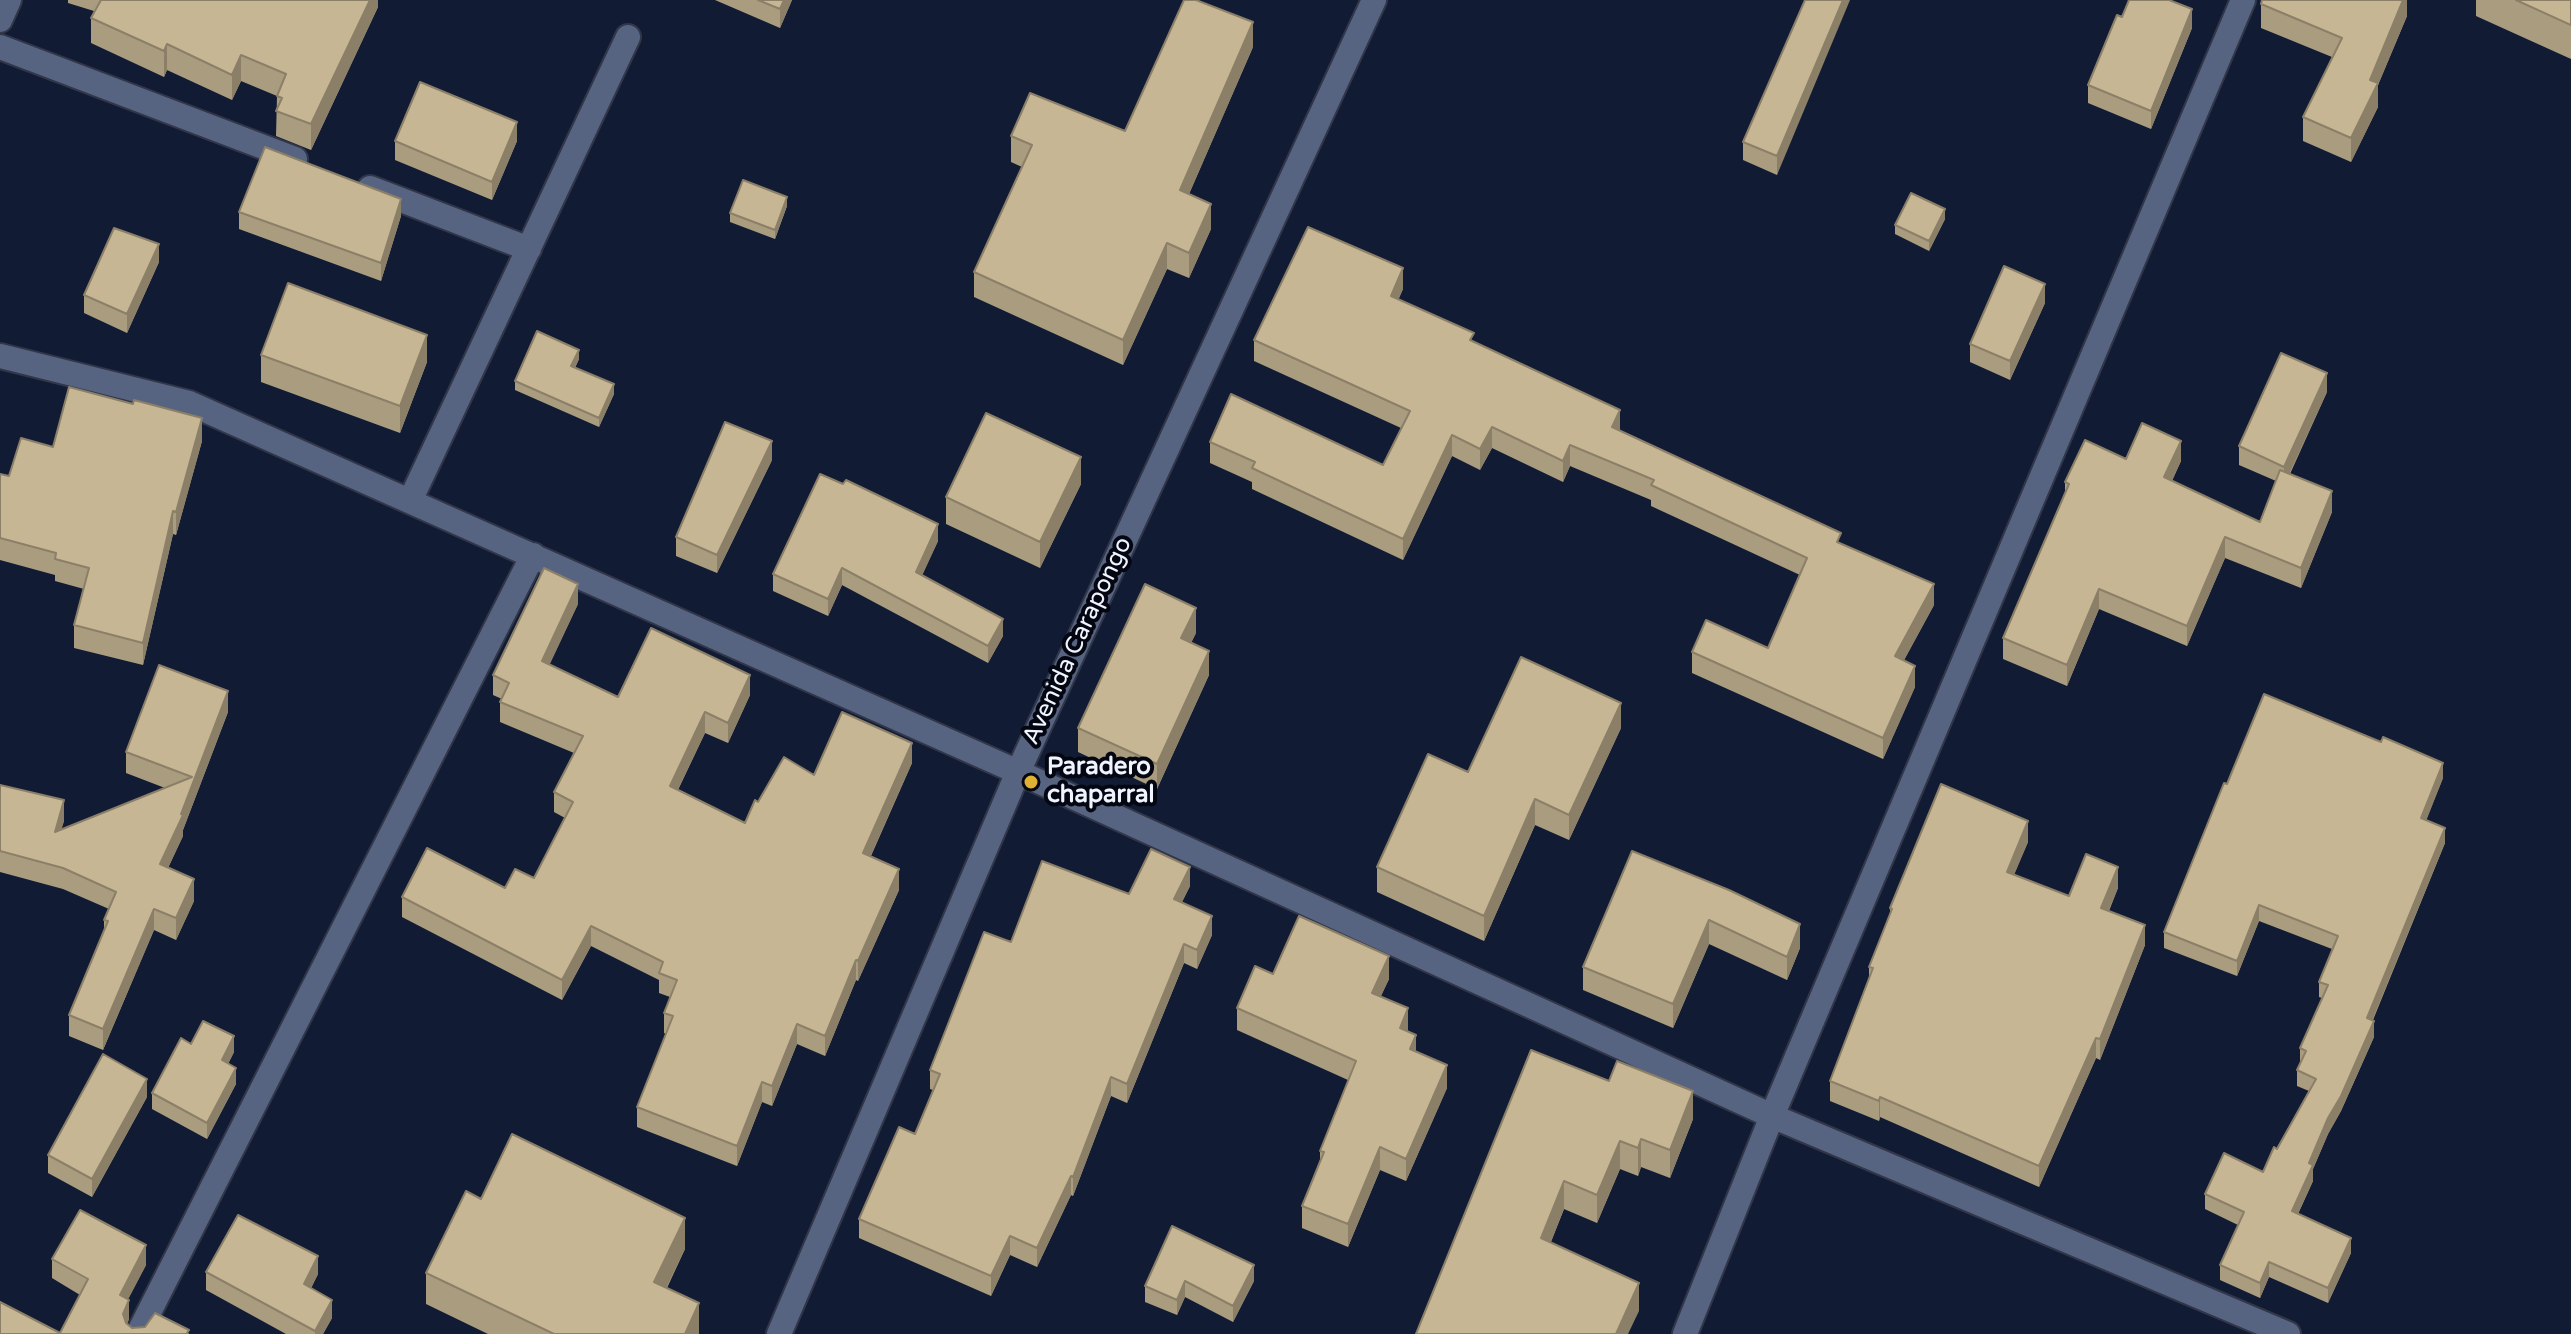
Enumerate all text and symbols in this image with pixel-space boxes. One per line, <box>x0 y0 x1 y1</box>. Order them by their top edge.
street label: Avenida Carapongo <box>1017 533 1139 749</box>
place label: Paradero chaparral <box>1047 754 1154 810</box>
marker: Paradero chaparral <box>1022 773 1040 791</box>

